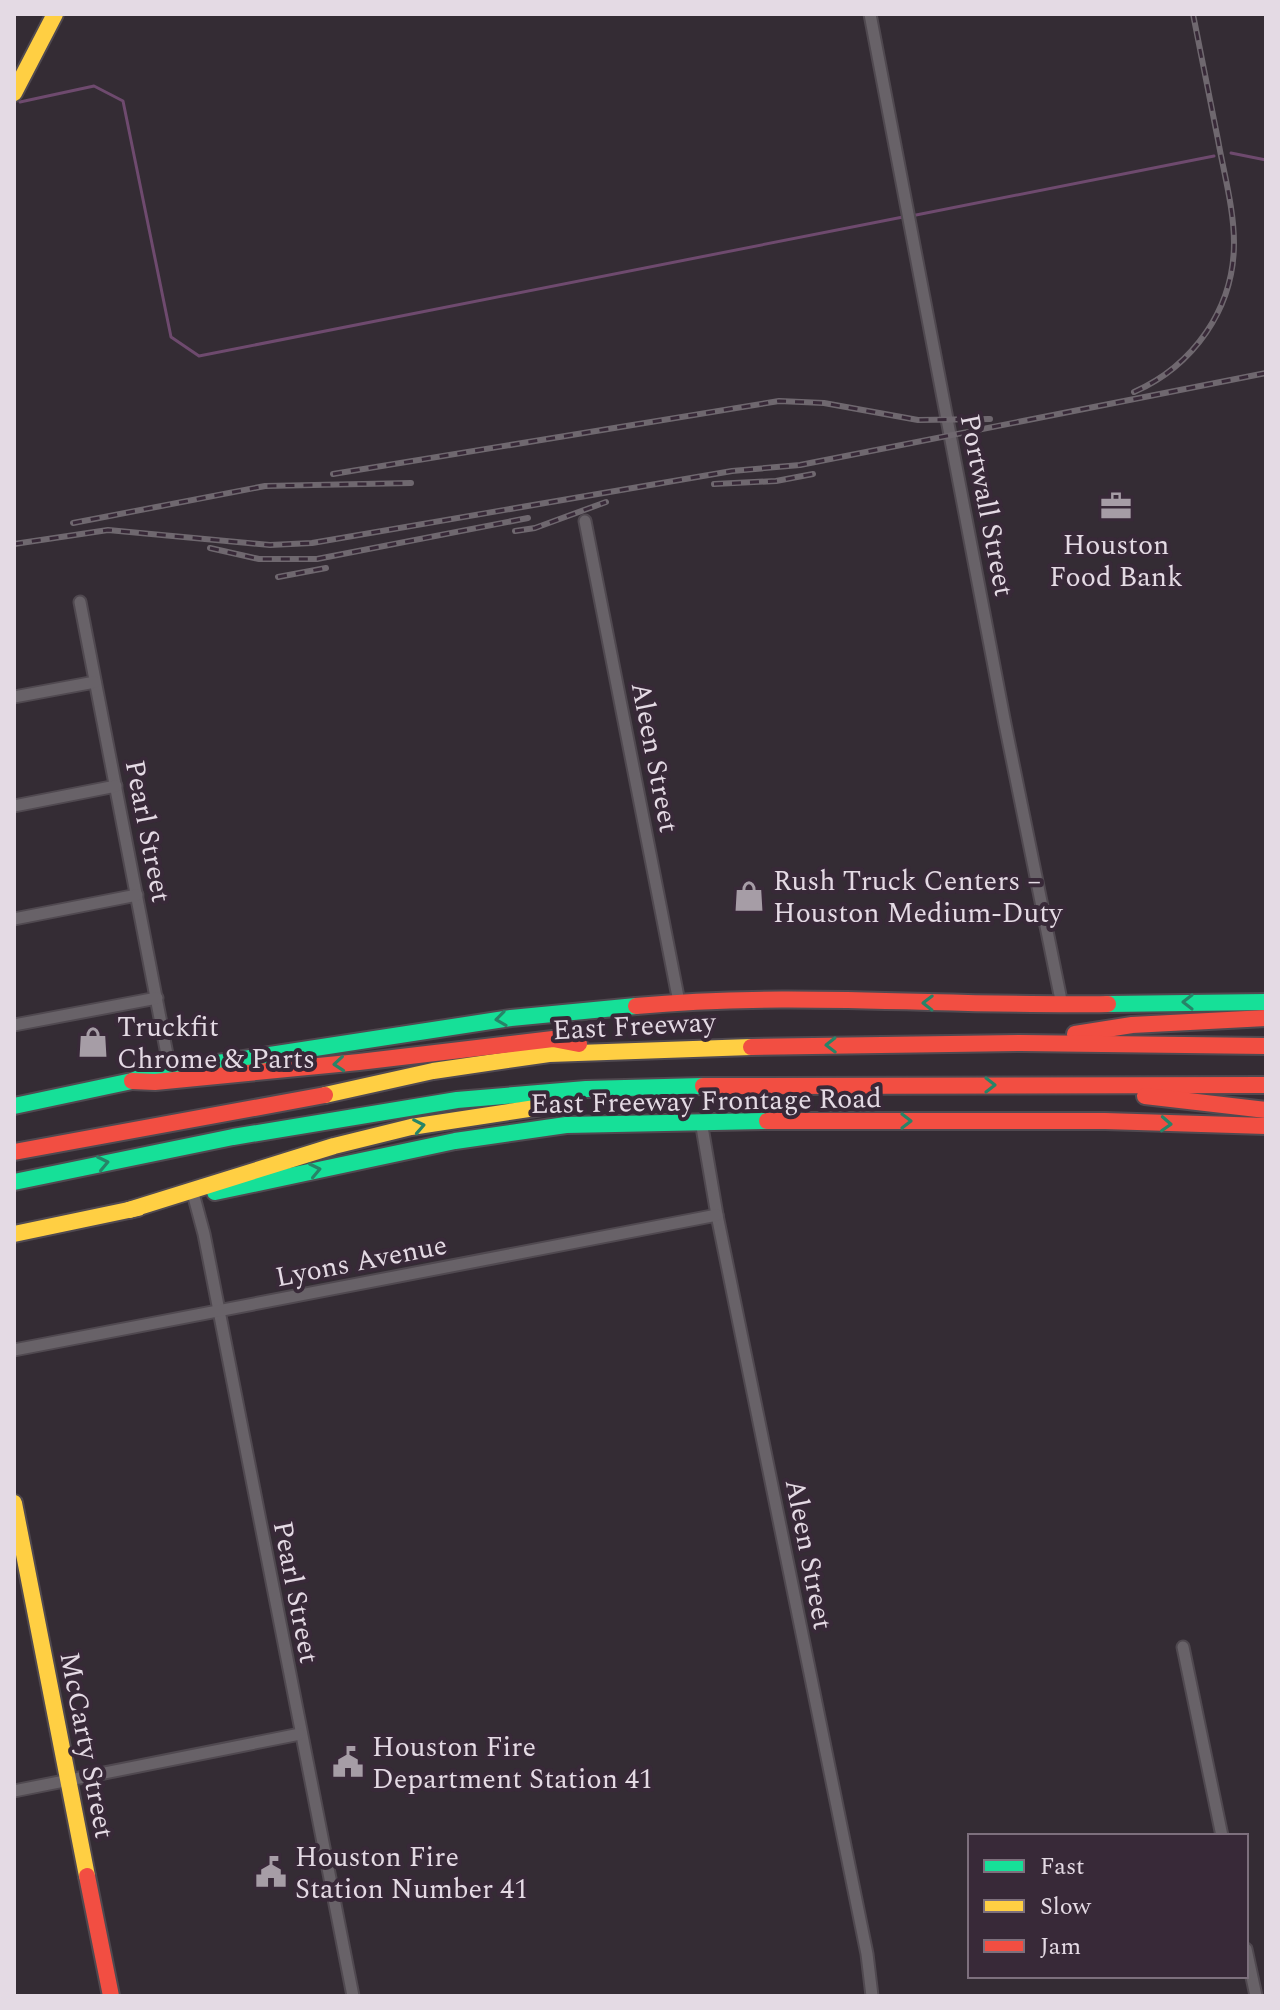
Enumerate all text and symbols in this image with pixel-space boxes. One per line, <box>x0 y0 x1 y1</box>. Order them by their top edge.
street label: Portwall Street <box>948 410 1025 600</box>
office icon: Houston Food Bank <box>1099 489 1133 523</box>
place label: Houston Food Bank <box>1049 524 1183 599</box>
street label: Aleen Street <box>619 678 690 836</box>
street label: Pearl Street <box>113 756 182 906</box>
place label: Rush Truck Centers – Houston Medium-Duty <box>773 860 1064 935</box>
shop icon: Rush Truck Centers – Houston Medium-Duty <box>732 879 766 913</box>
one-way arrow <box>1181 993 1194 1011</box>
one-way arrow <box>921 994 934 1011</box>
street label: East Freeway <box>551 1001 718 1052</box>
place label: Truckfit Chrome & Parts <box>117 1006 315 1081</box>
one-way arrow <box>494 1010 508 1027</box>
shop icon: Truckfit Chrome & Parts <box>76 1025 110 1059</box>
one-way arrow <box>824 1037 837 1054</box>
one-way arrow <box>332 1056 345 1073</box>
one-way arrow <box>984 1076 997 1094</box>
street label: East Freeway Frontage Road <box>530 1077 882 1126</box>
one-way arrow <box>900 1112 913 1130</box>
one-way arrow <box>1160 1115 1173 1132</box>
one-way arrow <box>412 1118 425 1135</box>
one-way arrow <box>96 1156 109 1173</box>
one-way arrow <box>308 1162 321 1179</box>
street label: Lyons Avenue <box>272 1224 451 1299</box>
street label: Aleen Street <box>773 1475 844 1633</box>
street label: Pearl Street <box>261 1517 330 1667</box>
street label: McCarty Street <box>47 1648 126 1842</box>
place label: Houston Fire Department Station 41 <box>372 1726 653 1801</box>
public building icon: Houston Fire Department Station 41 <box>331 1745 365 1779</box>
legend <box>968 1834 1248 1978</box>
place label: Houston Fire Station Number 41 <box>295 1836 528 1911</box>
text: Fast <box>1040 1849 1085 1885</box>
public building icon: Houston Fire Station Number 41 <box>254 1855 288 1889</box>
text: Slow <box>1040 1889 1092 1925</box>
text: Jam <box>1040 1929 1081 1965</box>

